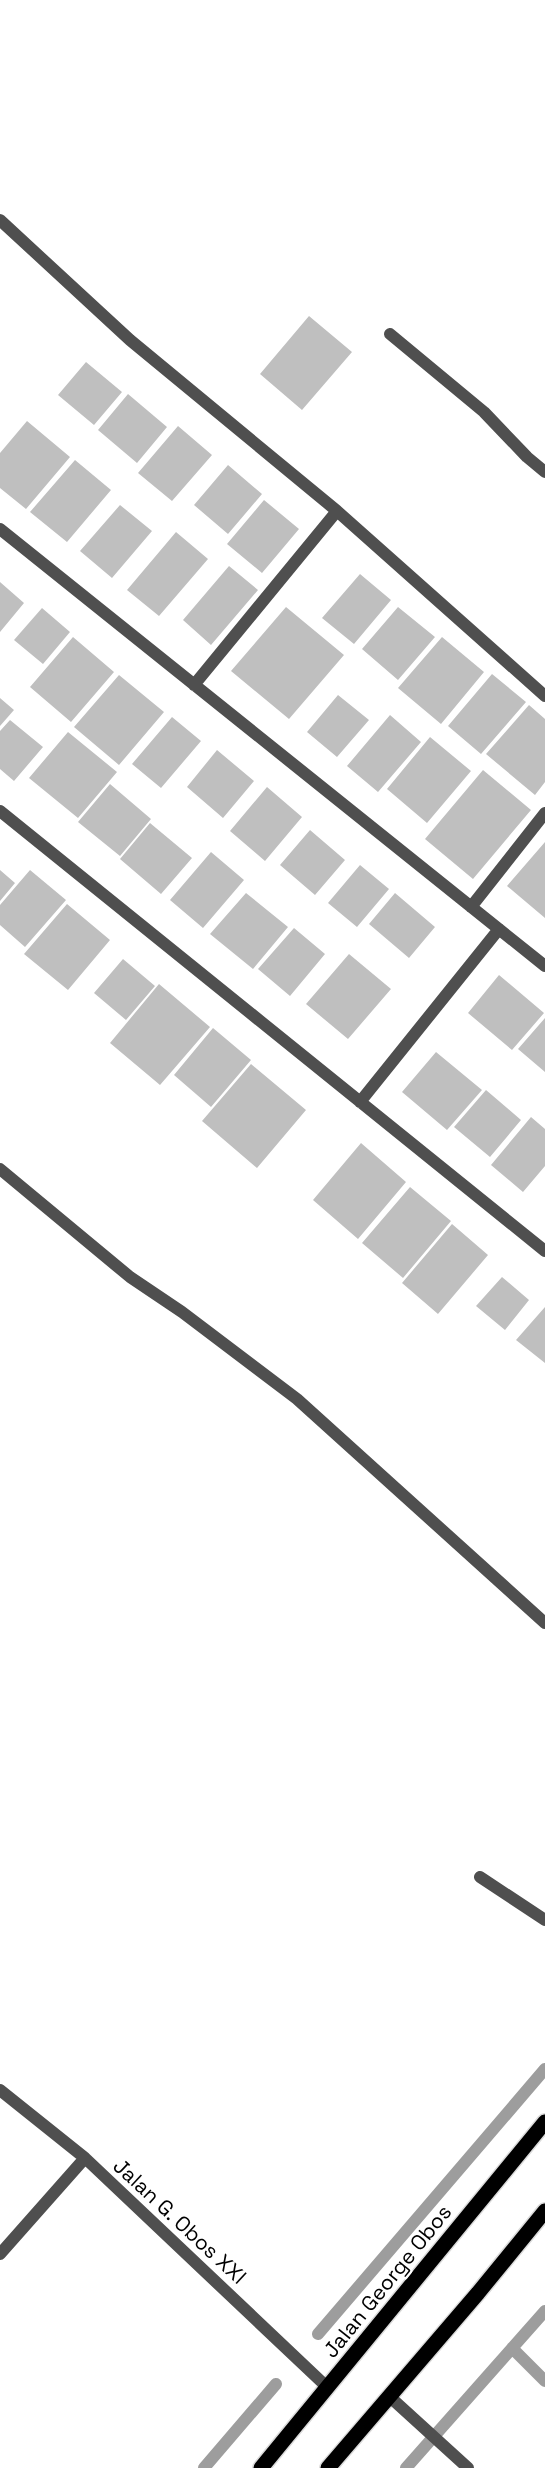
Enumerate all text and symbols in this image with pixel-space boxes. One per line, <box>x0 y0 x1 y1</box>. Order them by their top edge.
street label: Jalan G. Obos XXI <box>108 2152 252 2290</box>
street label: Jalan George Obos <box>317 2199 457 2363</box>

